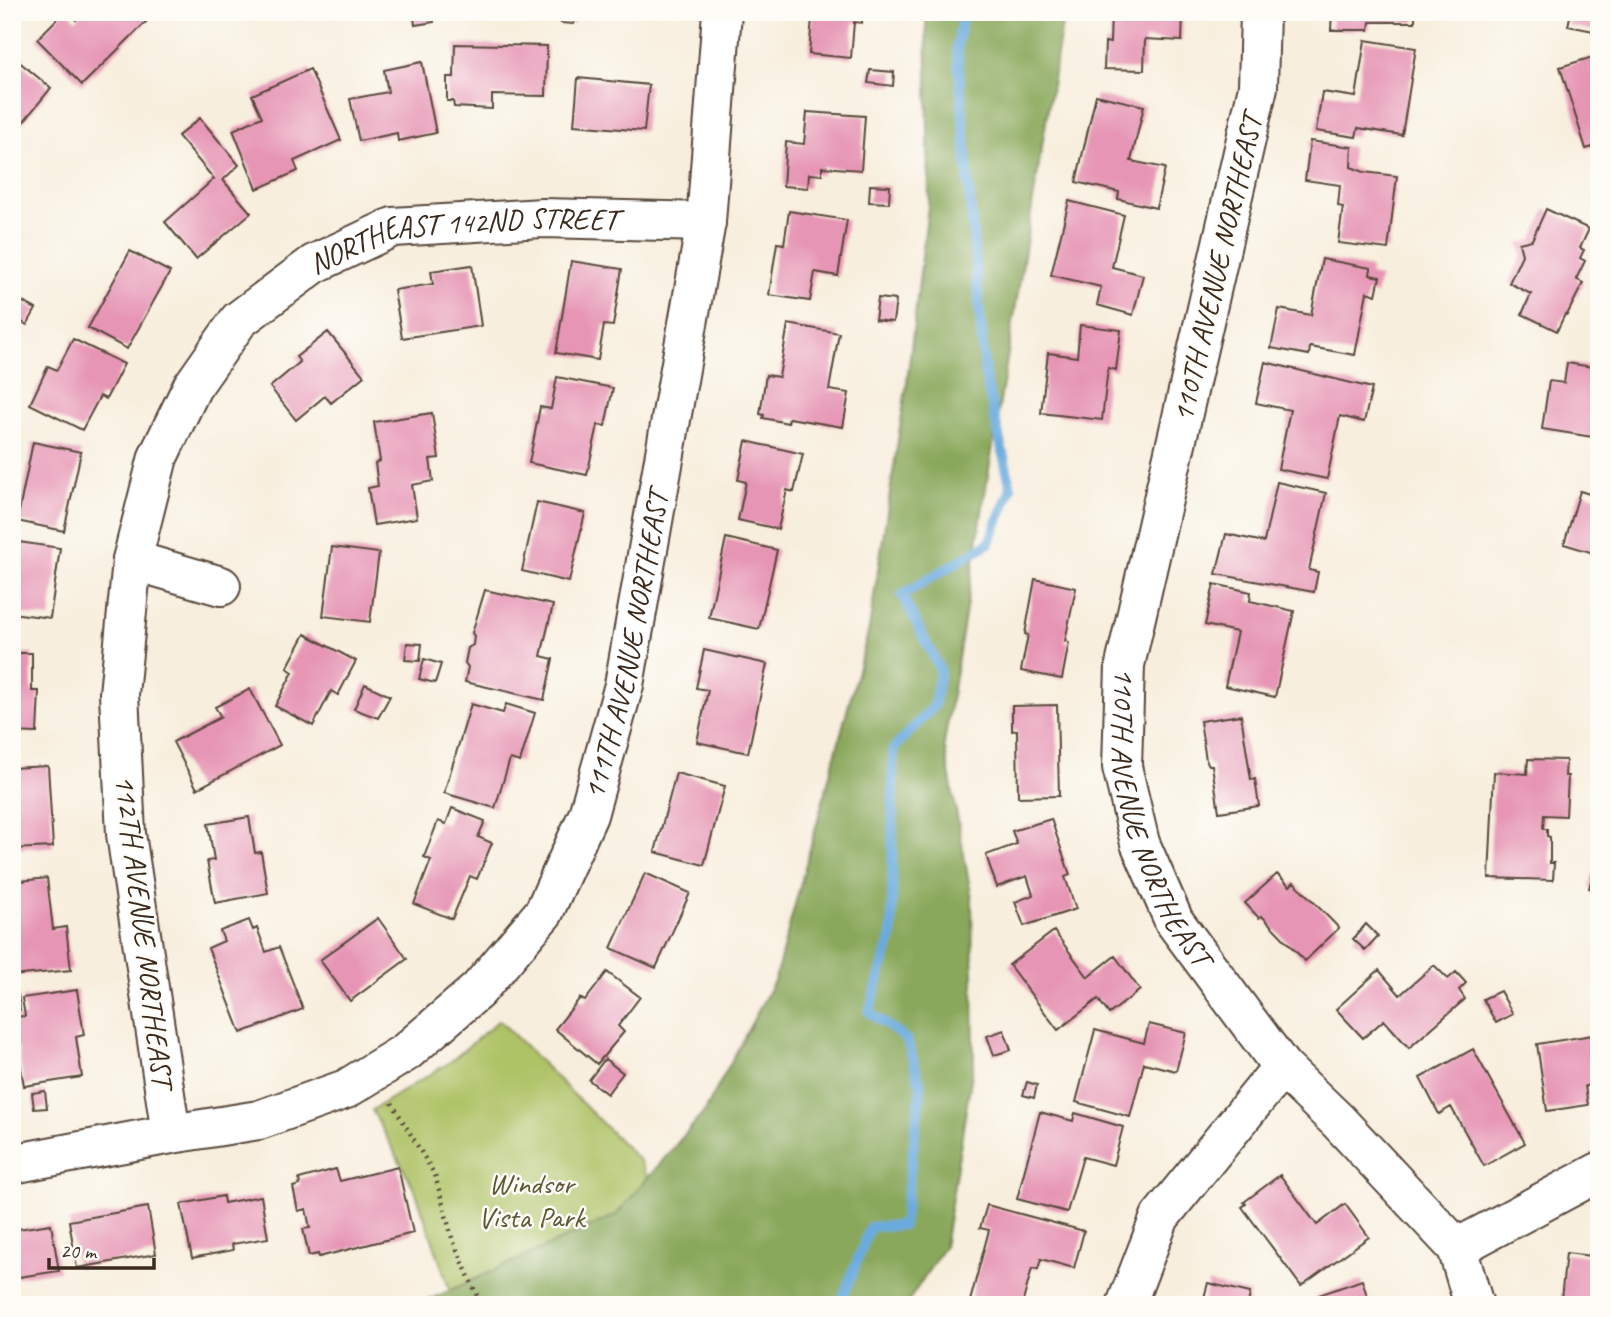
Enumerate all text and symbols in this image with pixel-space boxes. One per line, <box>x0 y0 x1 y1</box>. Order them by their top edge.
street label: 110TH AVENUE NORTHEAST <box>1163 105 1272 425</box>
street label: NORTHEAST 142ND STREET <box>303 199 626 283</box>
street label: 111TH AVENUE NORTHEAST <box>574 482 678 803</box>
street label: 110TH AVENUE NORTHEAST <box>1102 667 1224 979</box>
street label: 112TH AVENUE NORTHEAST <box>106 773 183 1095</box>
park label: Windsor Vista Park <box>478 1164 586 1236</box>
scale bar <box>49 1226 154 1270</box>
text: 20 m <box>60 1238 98 1264</box>

